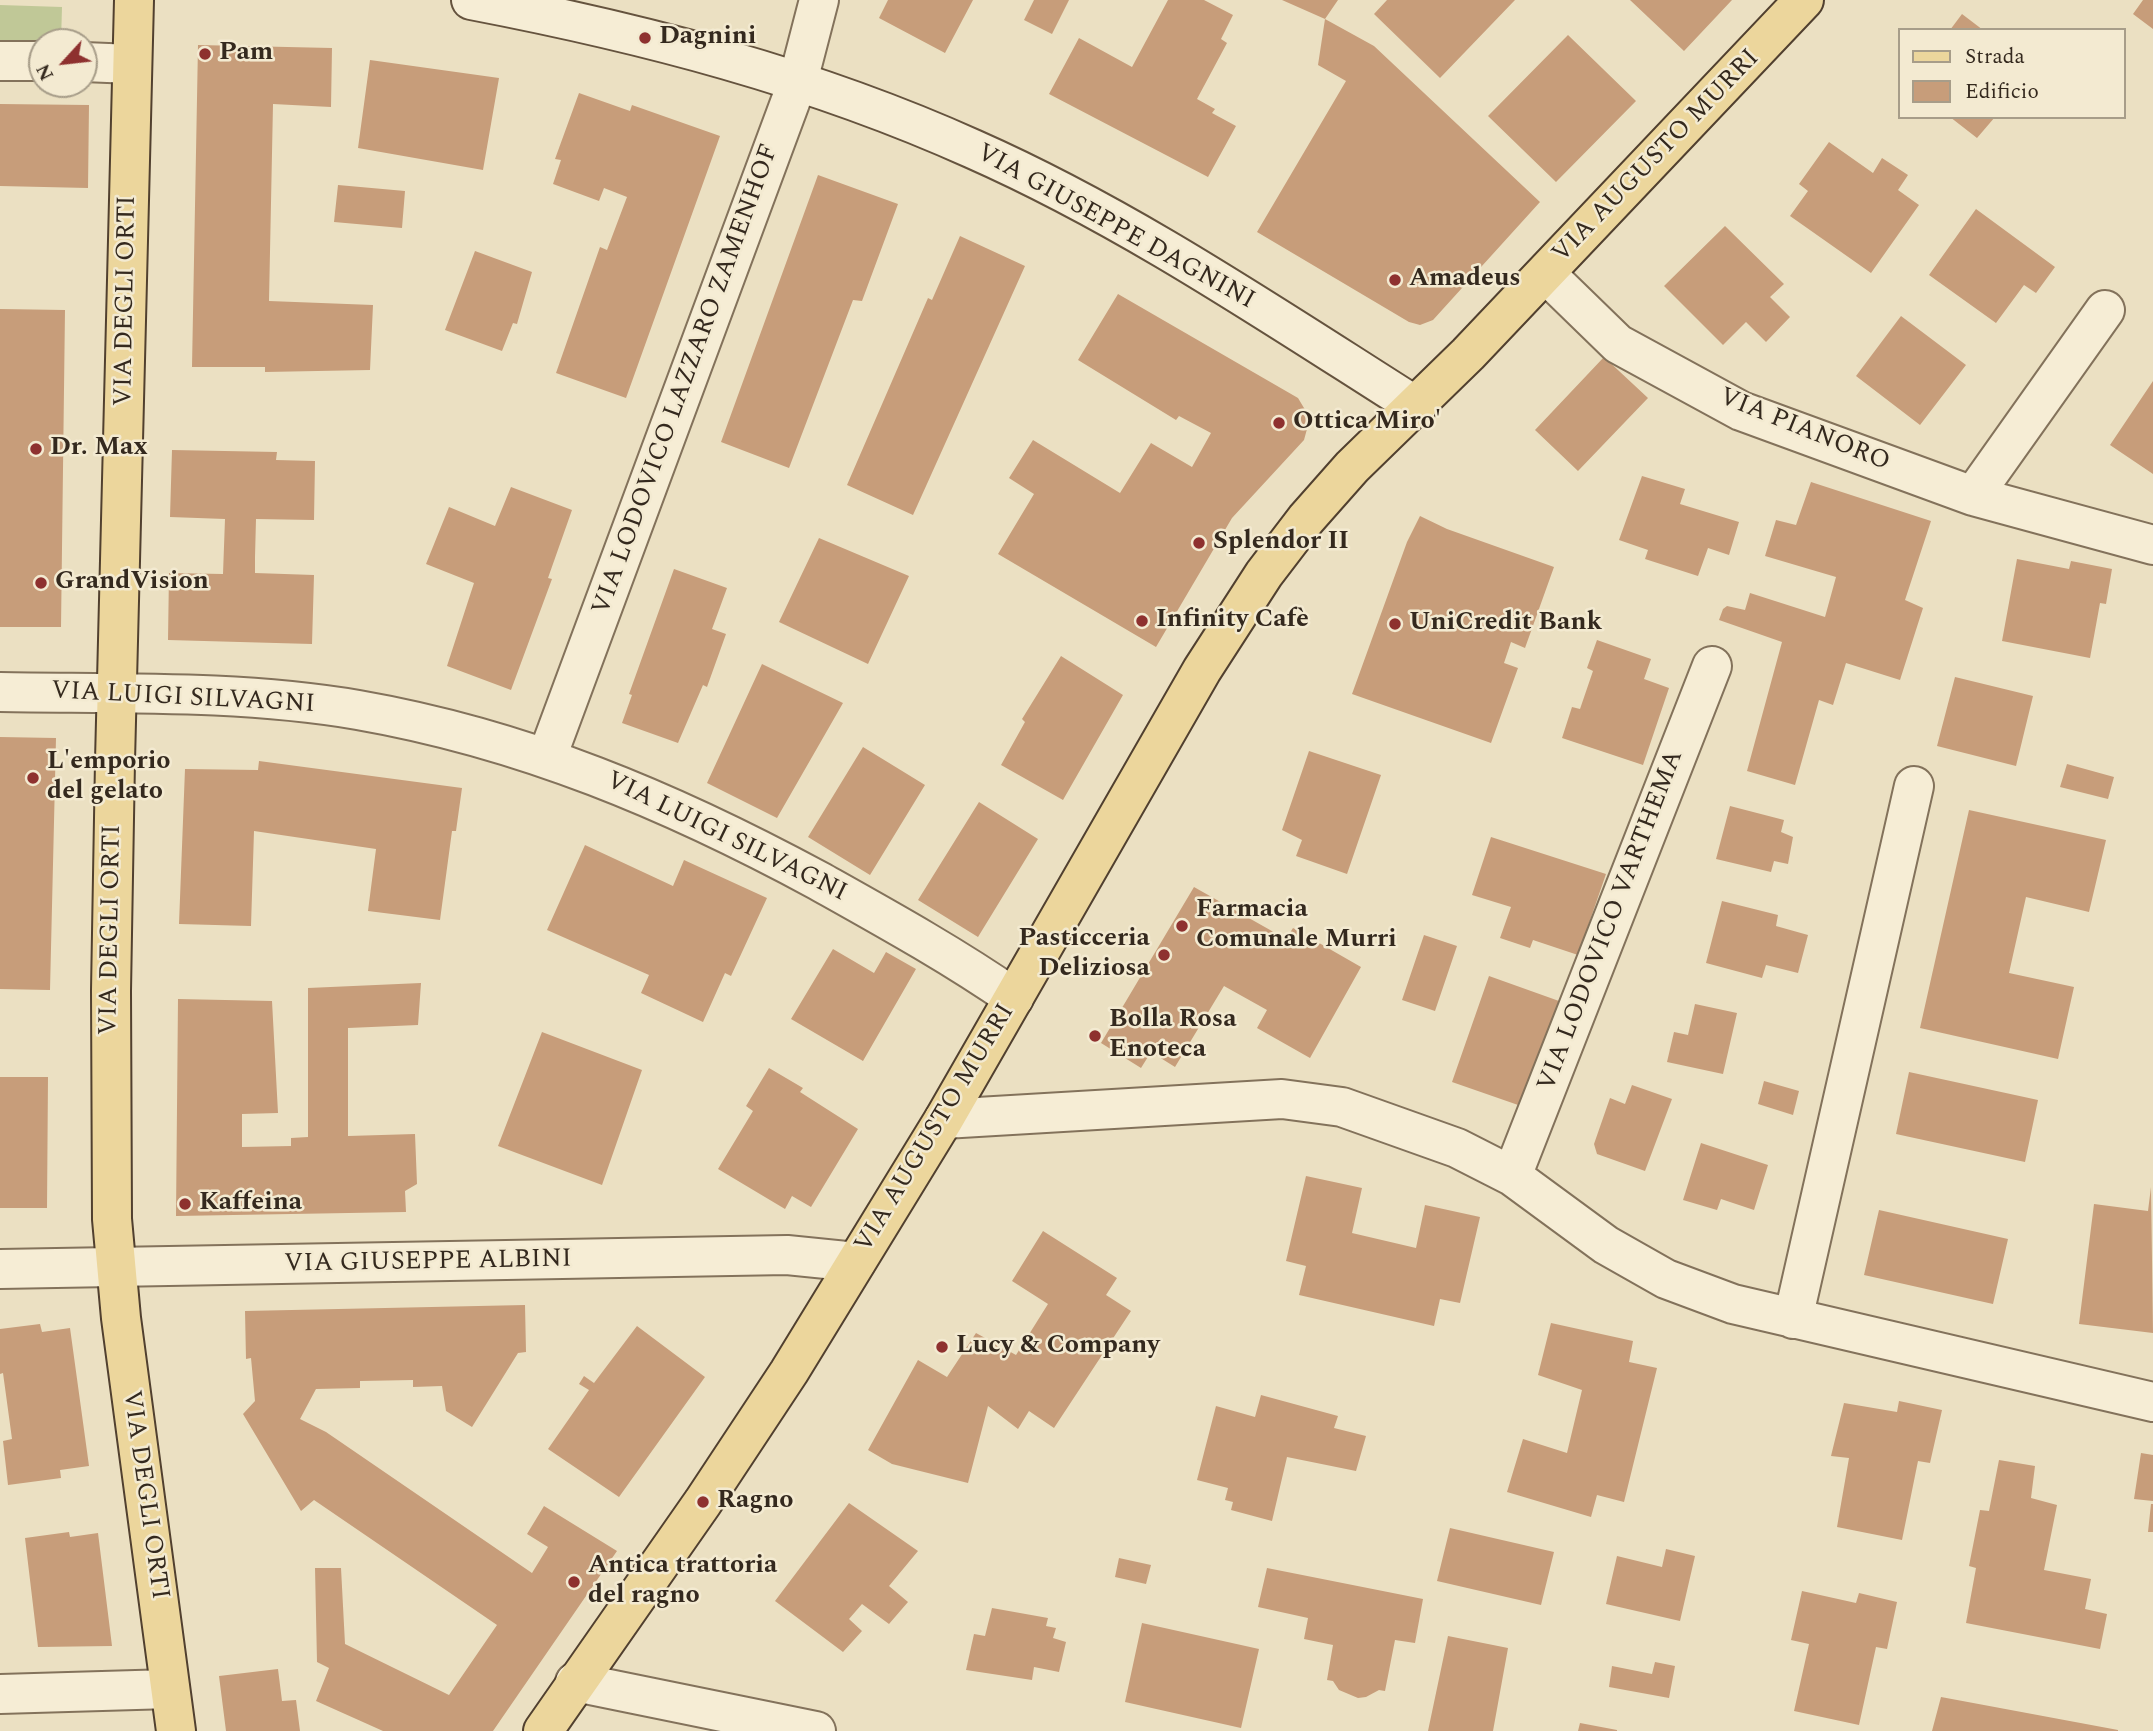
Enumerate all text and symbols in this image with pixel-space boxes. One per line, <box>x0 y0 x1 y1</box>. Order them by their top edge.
place label: Dagnini <box>659 22 756 54</box>
north arrow <box>28 28 98 98</box>
legend <box>1898 28 2125 119</box>
marker: Dagnini <box>637 30 653 46</box>
place label: Pam <box>219 38 273 70</box>
text: Strada <box>1965 41 2025 73</box>
street label: VIA AUGUSTO MURRI <box>1547 44 1767 270</box>
marker: Pam <box>197 46 213 62</box>
text: N <box>29 58 62 85</box>
text: Edificio <box>1965 76 2039 108</box>
street label: VIA GIUSEPPE DAGNINI <box>970 138 1260 318</box>
street label: VIA LODOVICO LAZZARO ZAMENHOF <box>587 140 787 620</box>
street label: VIA DEGLI ORTI <box>110 195 144 407</box>
place label: Amadeus <box>1409 264 1521 296</box>
marker: Amadeus <box>1387 272 1403 288</box>
street label: VIA PIANORO <box>1714 383 1894 479</box>
place label: Ottica Miro' <box>1293 407 1441 439</box>
marker: Ottica Miro' <box>1271 415 1287 431</box>
place label: Dr. Max <box>50 433 148 465</box>
marker: Dr. Max <box>28 441 44 457</box>
place label: Splendor II <box>1213 527 1349 559</box>
marker: Splendor II <box>1191 535 1207 551</box>
place label: GrandVision <box>55 567 209 599</box>
marker: GrandVision <box>33 575 49 591</box>
place label: Infinity Cafè <box>1156 605 1309 637</box>
place label: UniCredit Bank <box>1409 608 1602 640</box>
marker: Infinity Cafè <box>1134 613 1150 629</box>
marker: UniCredit Bank <box>1387 616 1403 632</box>
street label: VIA LUIGI SILVAGNI <box>50 677 316 721</box>
street label: VIA LODOVICO VARTHEMA <box>1532 746 1692 1096</box>
place label: L'emporio del gelato <box>47 747 171 808</box>
street label: VIA LUIGI SILVAGNI <box>600 766 852 910</box>
marker: L'emporio del gelato <box>25 770 41 786</box>
street label: VIA DEGLI ORTI <box>95 824 129 1036</box>
place label: Farmacia Comunale Murri <box>1196 895 1397 956</box>
marker: Farmacia Comunale Murri <box>1174 918 1190 934</box>
place label: Pasticceria Deliziosa <box>1018 924 1150 986</box>
marker: Pasticceria Deliziosa <box>1156 947 1172 963</box>
street label: VIA AUGUSTO MURRI <box>849 999 1023 1259</box>
place label: Bolla Rosa Enoteca <box>1109 1005 1237 1066</box>
marker: Bolla Rosa Enoteca <box>1087 1028 1103 1044</box>
place label: Kaffeina <box>199 1188 302 1220</box>
marker: Kaffeina <box>177 1196 193 1212</box>
street label: VIA GIUSEPPE ALBINI <box>284 1245 572 1281</box>
place label: Lucy & Company <box>956 1331 1160 1363</box>
marker: Lucy & Company <box>934 1339 950 1355</box>
street label: VIA DEGLI ORTI <box>114 1388 174 1602</box>
place label: Ragno <box>717 1486 794 1518</box>
marker: Ragno <box>695 1494 711 1510</box>
place label: Antica trattoria del ragno <box>588 1551 777 1612</box>
marker: Antica trattoria del ragno <box>566 1574 582 1590</box>

